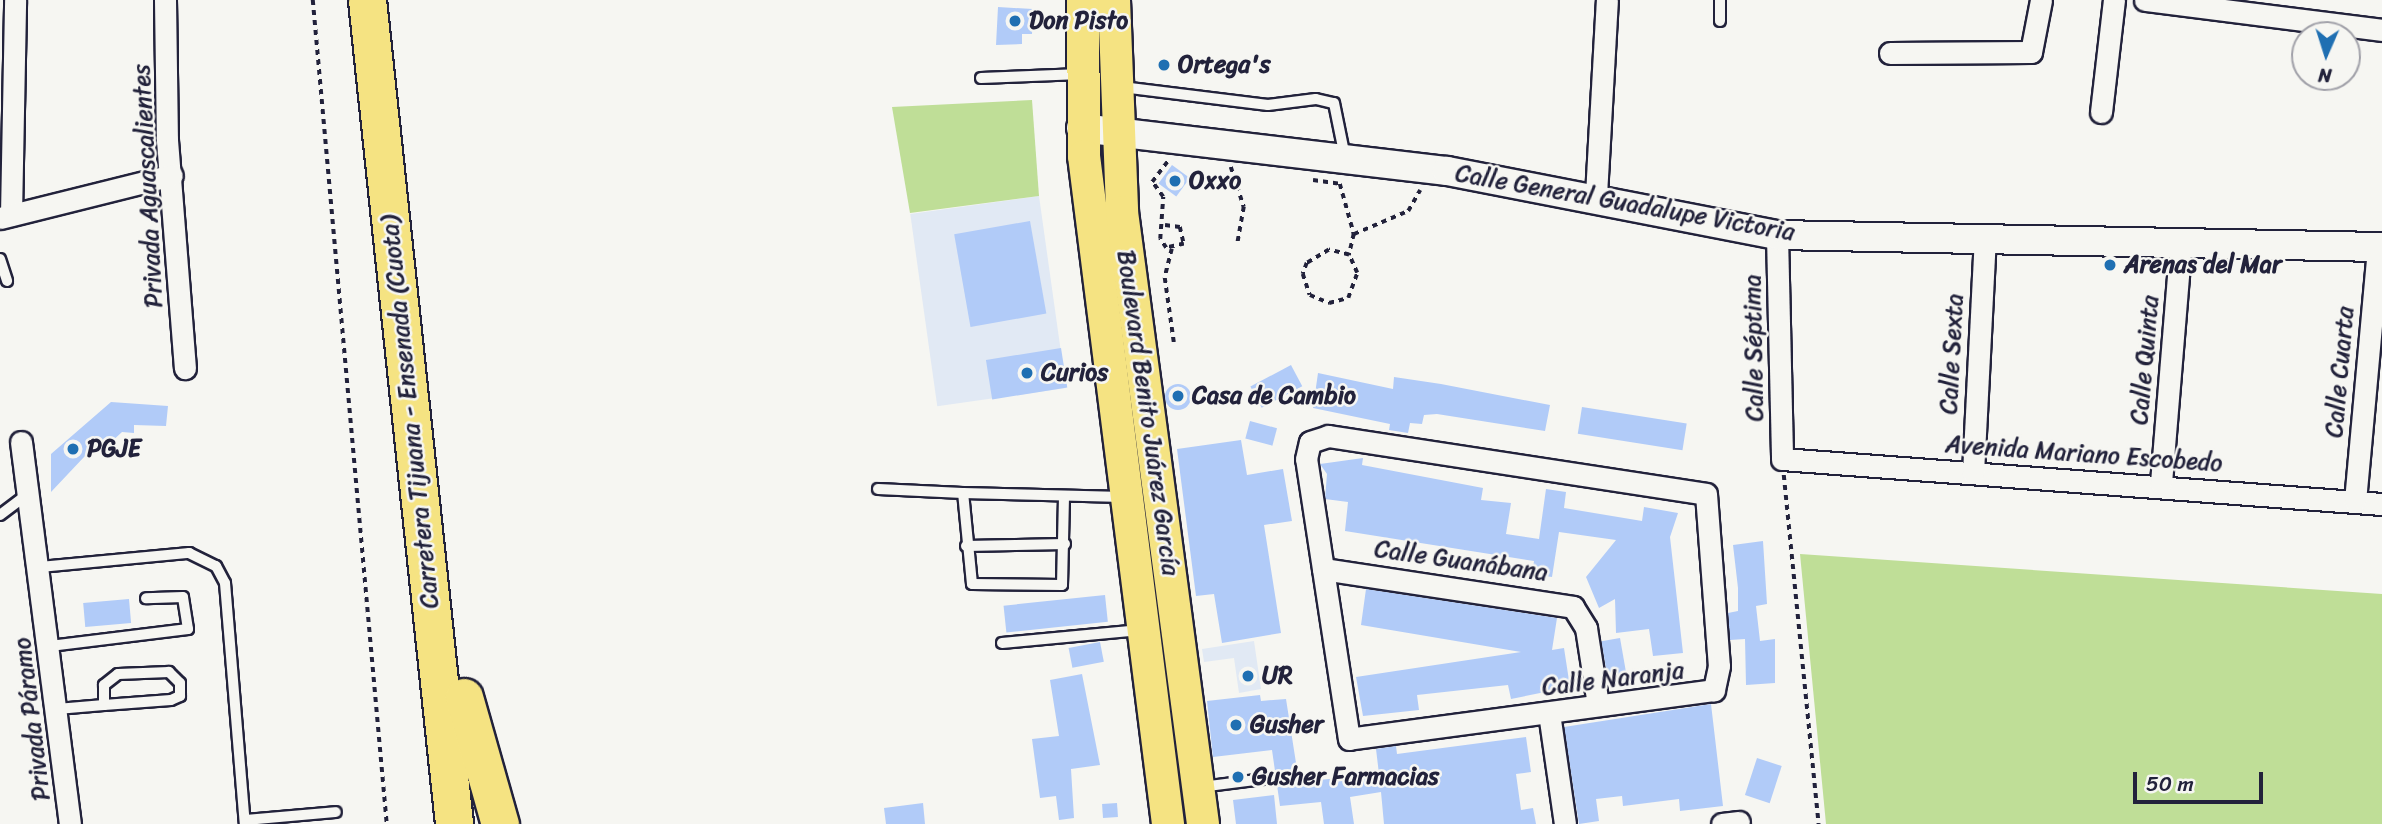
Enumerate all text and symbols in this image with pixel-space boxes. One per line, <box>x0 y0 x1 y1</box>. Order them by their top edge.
place label: Don Pisto <box>1029 7 1130 35</box>
marker: Don Pisto <box>1007 13 1023 29</box>
north arrow <box>2291 21 2361 91</box>
place label: Ortega's <box>1178 51 1270 79</box>
marker: Ortega's <box>1156 57 1172 73</box>
text: N <box>2318 59 2332 92</box>
street label: Privada Aguascalientes <box>127 63 169 309</box>
street label: Calle General Guadalupe Victoria <box>1452 159 1798 247</box>
place label: Oxxo <box>1189 167 1241 195</box>
marker: Oxxo <box>1167 173 1183 189</box>
street label: Carretera Tijuana - Ensenada (Cuota) <box>375 214 445 610</box>
street label: Boulevard Benito Juárez García <box>1111 248 1185 578</box>
place label: Arenas del Mar <box>2124 251 2283 279</box>
marker: Arenas del Mar <box>2102 257 2118 273</box>
street label: Calle Séptima <box>1738 274 1770 422</box>
street label: Calle Sexta <box>1934 293 1970 415</box>
street label: Calle Quinta <box>2125 294 2165 426</box>
street label: Calle Cuarta <box>2320 305 2360 439</box>
place label: Curios <box>1041 359 1108 387</box>
marker: Curios <box>1019 365 1035 381</box>
place label: Casa de Cambio <box>1192 382 1356 410</box>
marker: Casa de Cambio <box>1170 388 1186 404</box>
street label: Avenida Mariano Escobedo <box>1944 430 2224 478</box>
place label: PGJE <box>87 435 141 463</box>
marker: PGJE <box>65 441 81 457</box>
street label: Calle Guanábana <box>1373 535 1549 587</box>
street label: Privada Páramo <box>8 636 56 802</box>
street label: Calle Naranja <box>1541 656 1685 702</box>
place label: UR <box>1262 662 1292 690</box>
marker: UR <box>1240 668 1256 684</box>
place label: Gusher <box>1250 711 1324 739</box>
marker: Gusher <box>1228 717 1244 733</box>
scale bar <box>2137 758 2266 802</box>
place label: Gusher Farmacias <box>1252 763 1439 791</box>
text: 50 m <box>2146 765 2194 803</box>
marker: Gusher Farmacias <box>1230 769 1246 785</box>

